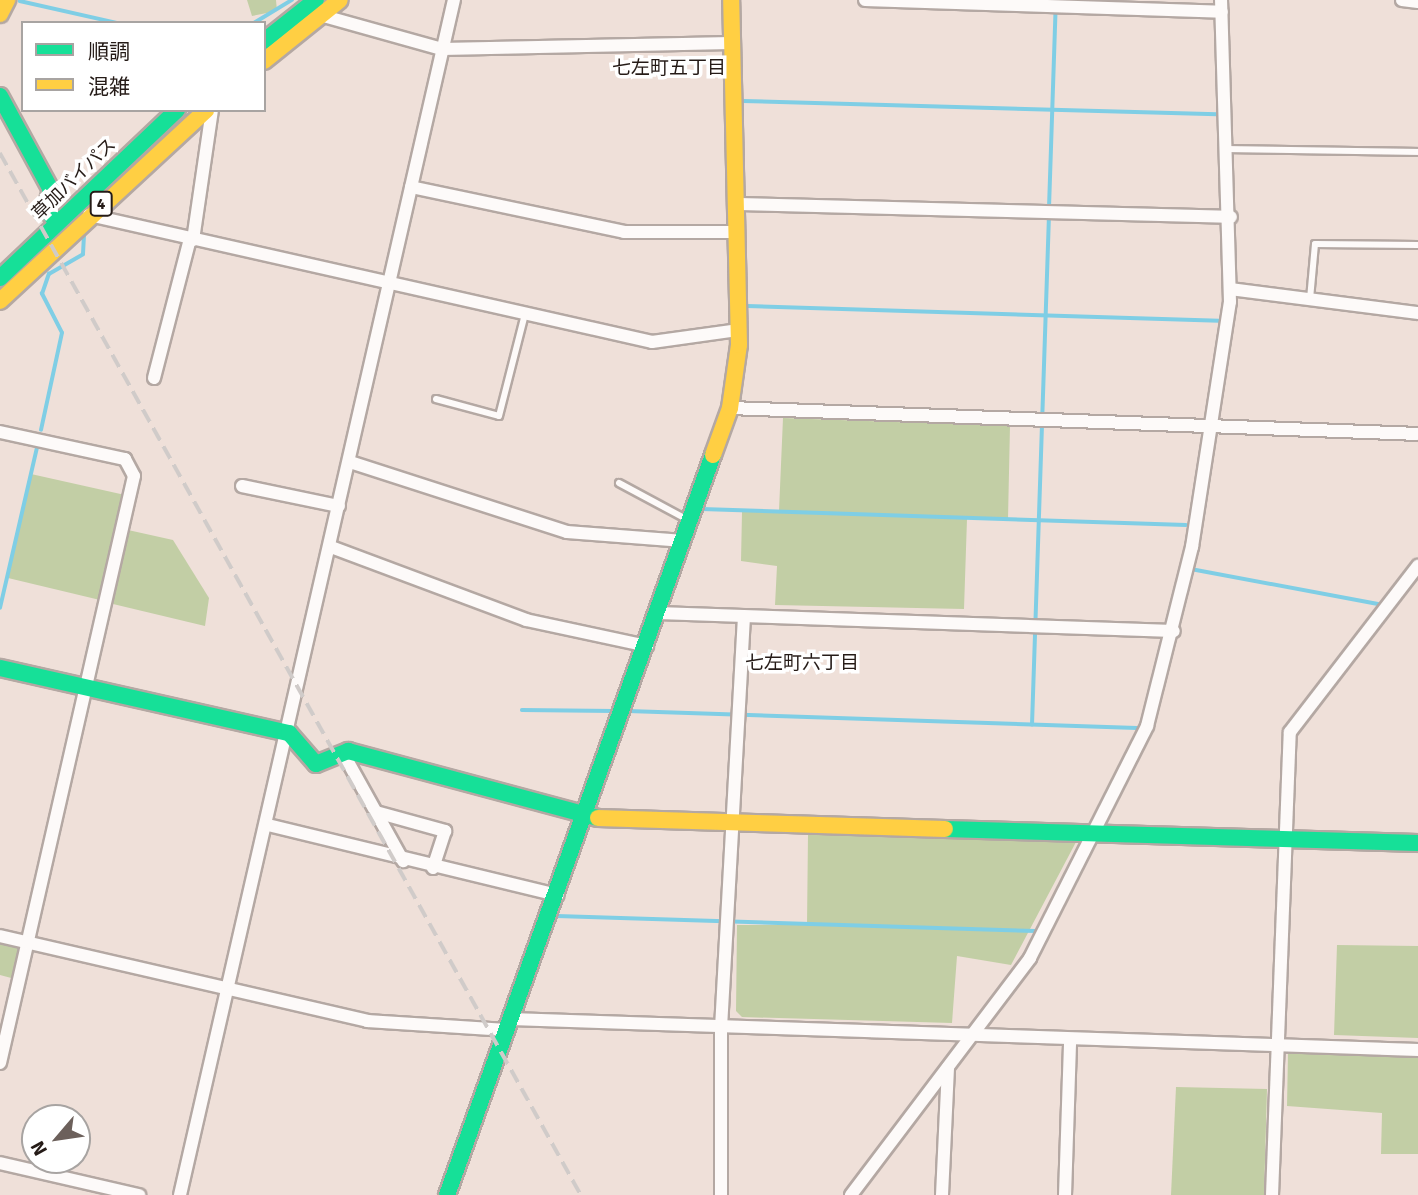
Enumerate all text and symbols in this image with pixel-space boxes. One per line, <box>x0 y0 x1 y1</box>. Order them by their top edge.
legend <box>21 21 266 112</box>
text: 順調 <box>88 39 130 65</box>
district label: 七左町五丁目 <box>612 58 726 80</box>
text: 混雑 <box>88 74 130 100</box>
street label: 草加バイパス <box>28 134 120 224</box>
road number: 4 <box>89 192 113 216</box>
district label: 七左町六丁目 <box>745 653 859 675</box>
north arrow <box>21 1104 91 1174</box>
text: N <box>26 1137 53 1160</box>

